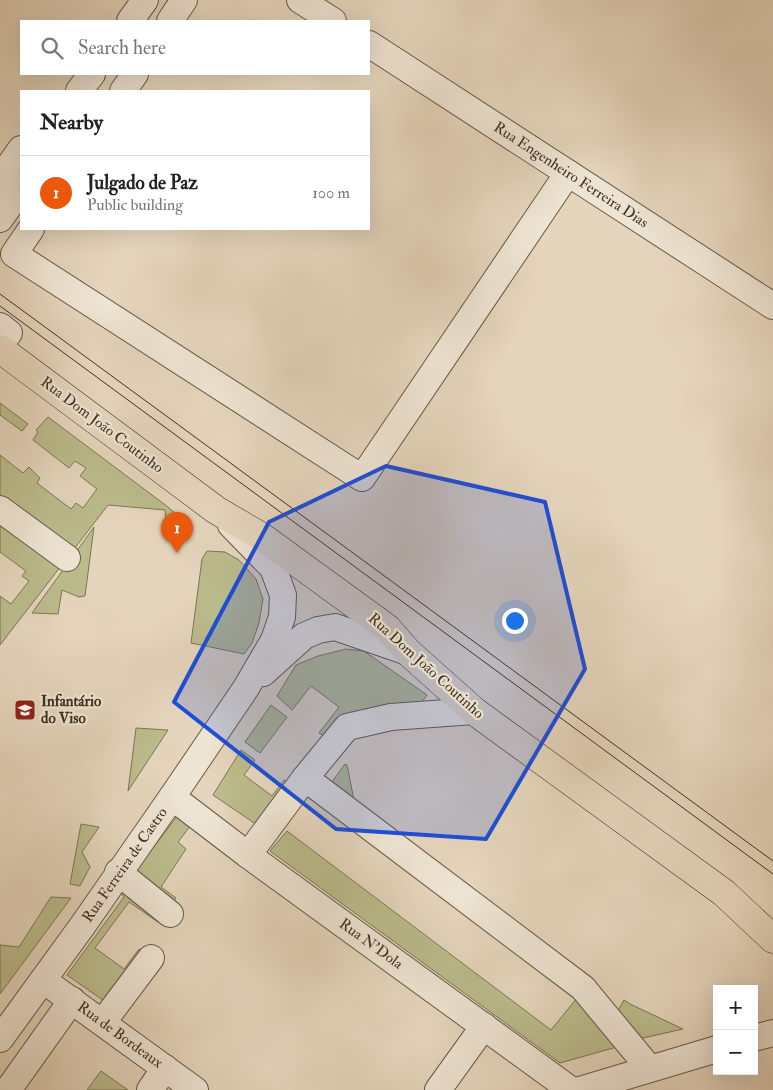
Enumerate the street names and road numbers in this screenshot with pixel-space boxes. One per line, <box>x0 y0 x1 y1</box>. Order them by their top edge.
street label: Rua Engenheiro Ferreira Dias <box>490 118 652 232</box>
street label: Rua Dom João Coutinho <box>36 373 167 478</box>
street label: Rua Dom João Coutinho <box>364 609 488 724</box>
street label: Rua Ferreira de Castro <box>78 804 172 926</box>
street label: Rua N'Dola <box>335 914 407 974</box>
street label: Rua de Bordeaux <box>73 998 167 1073</box>

